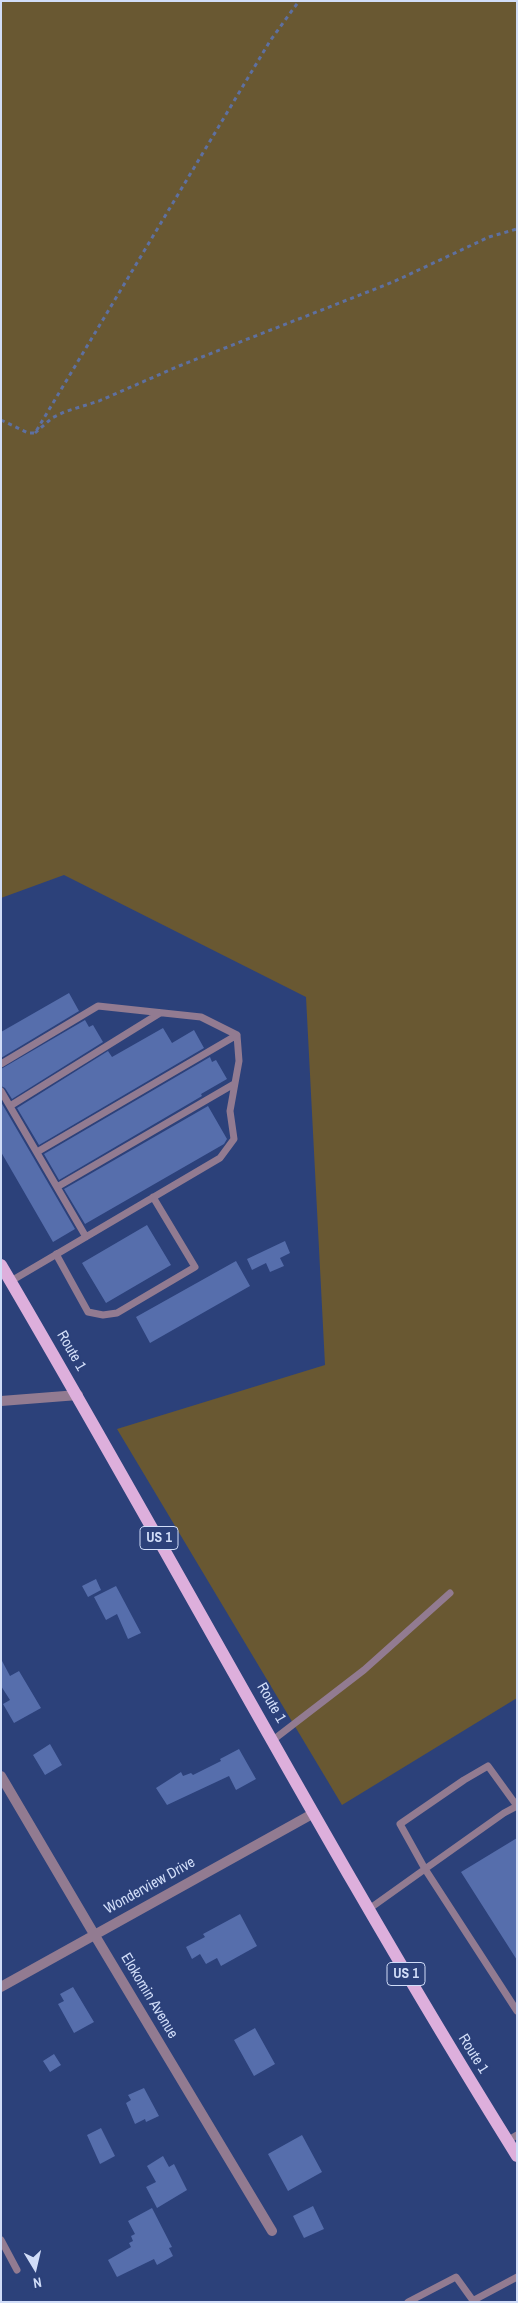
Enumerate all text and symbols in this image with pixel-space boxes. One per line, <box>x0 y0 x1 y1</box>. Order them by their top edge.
street label: Route 1 <box>52 1328 90 1374</box>
road number: US 1 <box>140 1526 178 1550</box>
street label: Route 1 <box>252 1680 290 1726</box>
street label: Wonderview Drive <box>101 1854 199 1918</box>
street label: Elokomin Avenue <box>117 1950 181 2042</box>
road number: US 1 <box>387 1962 425 1986</box>
street label: Route 1 <box>454 2031 492 2077</box>
north arrow <box>10 2243 60 2293</box>
text: N <box>32 2273 43 2292</box>

